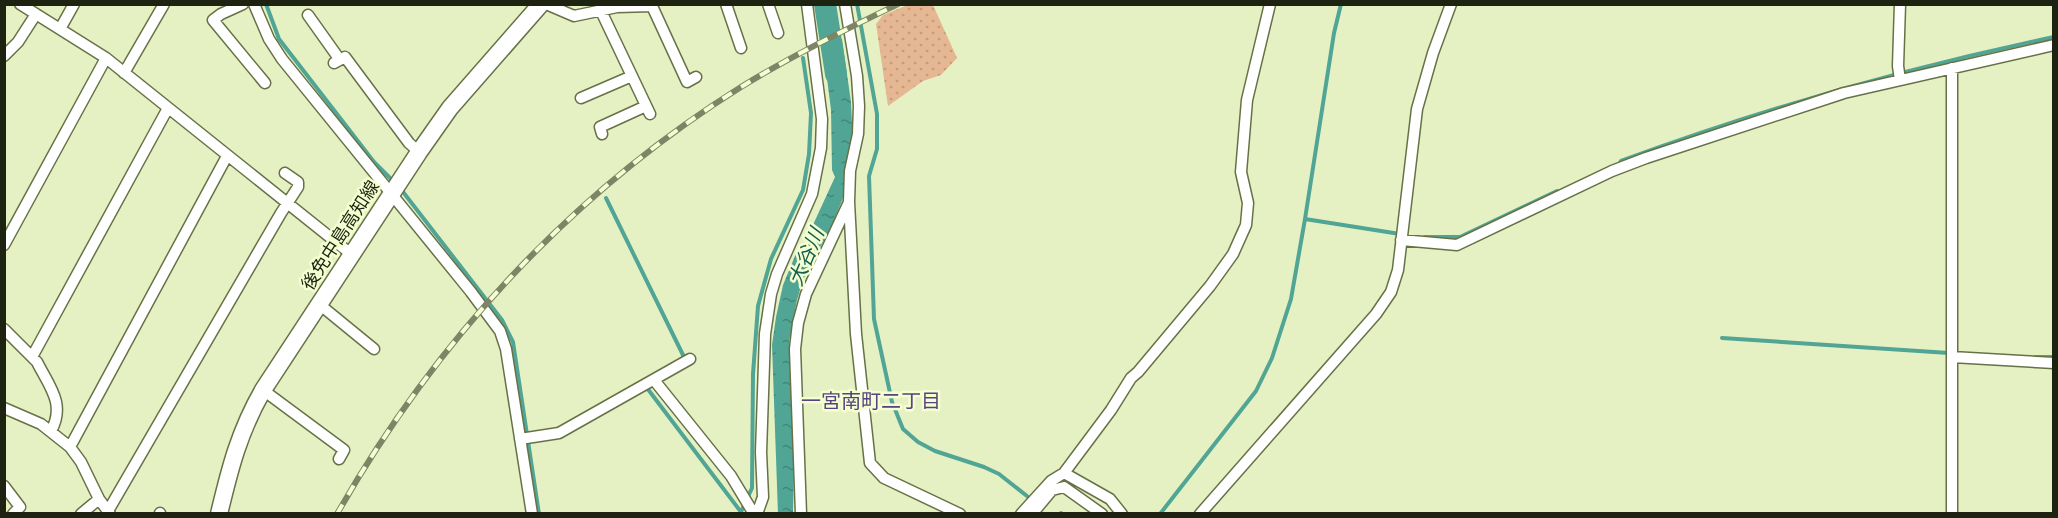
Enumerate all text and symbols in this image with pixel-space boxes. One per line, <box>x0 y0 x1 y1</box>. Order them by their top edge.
street label: 後免中島高知線 <box>297 176 383 294</box>
water label: 大谷川 <box>783 223 830 289</box>
district label: 一宮南町二丁目 <box>801 389 941 413</box>

